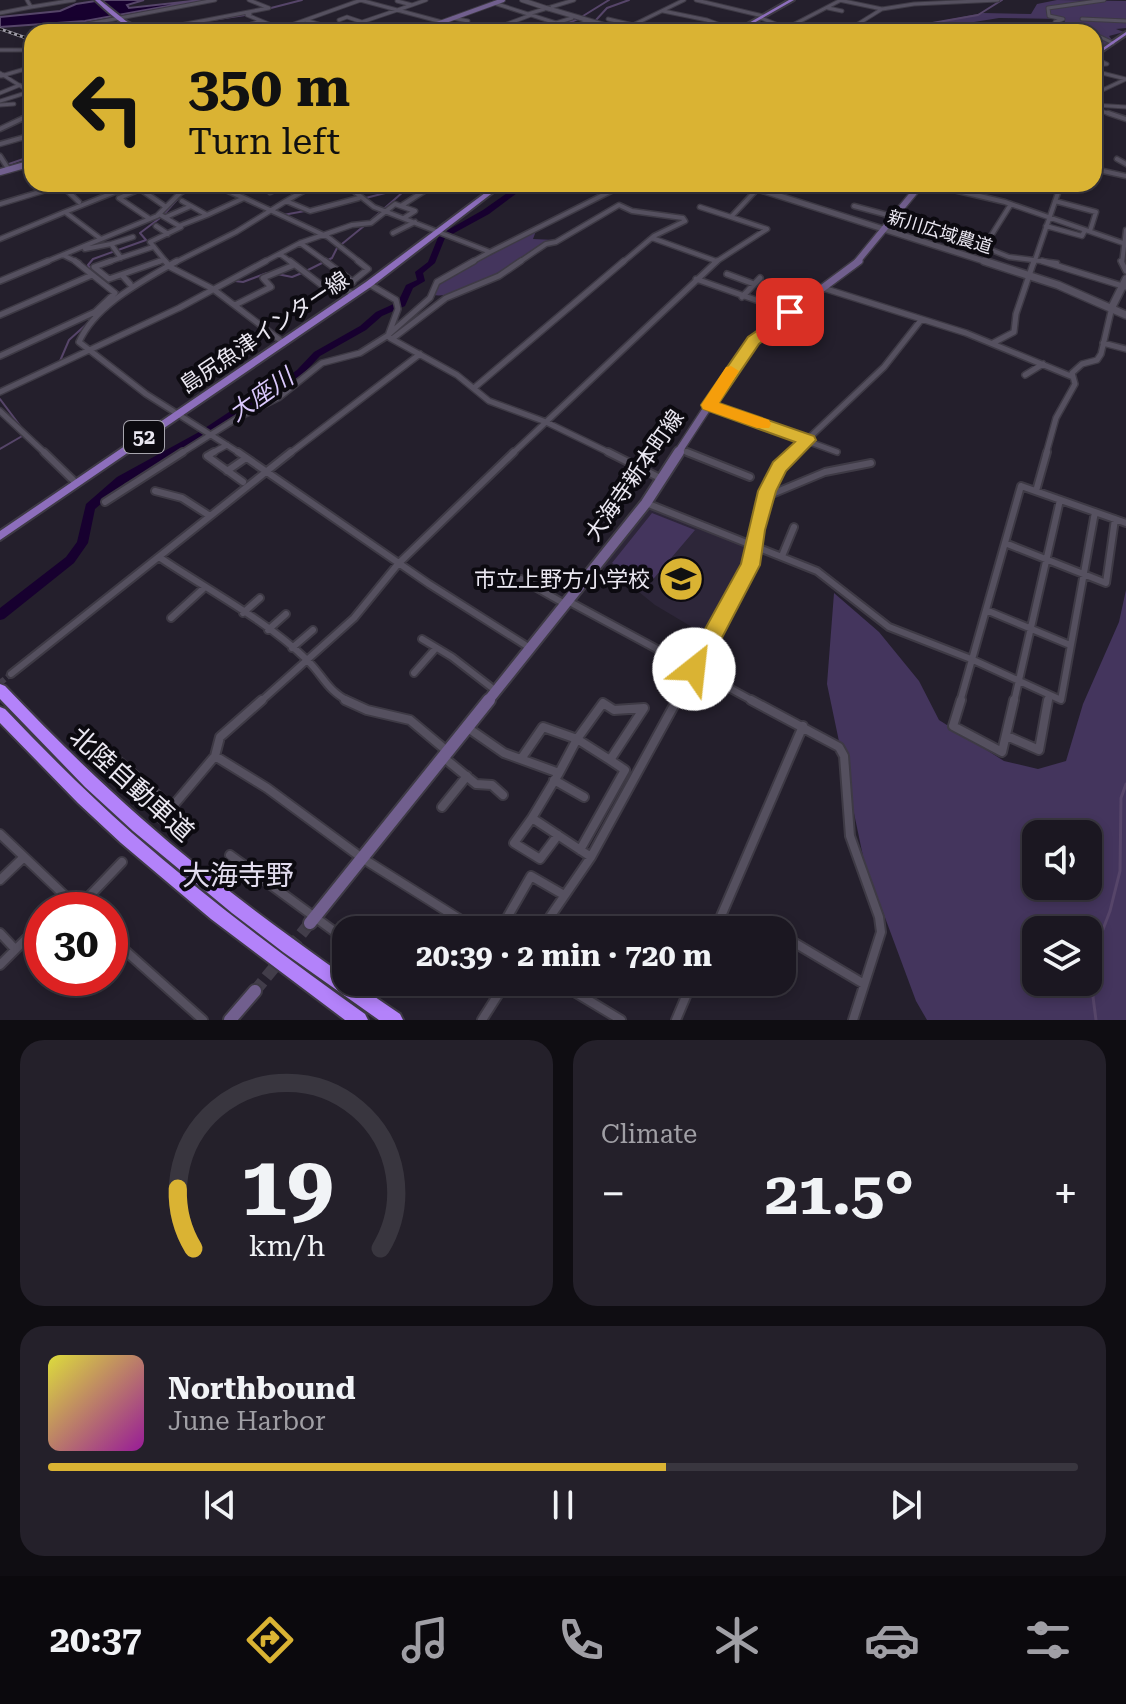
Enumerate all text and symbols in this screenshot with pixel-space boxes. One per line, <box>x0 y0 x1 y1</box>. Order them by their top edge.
text: 350 m <box>188 54 350 120</box>
icon: left <box>56 56 160 160</box>
text: Turn left <box>188 121 340 163</box>
street label: 新川広域農道 <box>885 206 995 257</box>
street label: 島尻魚津インター線 <box>175 267 353 398</box>
pin <box>756 278 824 346</box>
icon: arrive <box>768 290 812 334</box>
water label: 大座川 <box>223 361 301 427</box>
street label: 大海寺新本町線 <box>580 405 689 546</box>
road number: 52 <box>124 421 164 453</box>
school or university icon: 市立上野方小学校 <box>657 555 705 603</box>
place label: 市立上野方小学校 <box>474 567 650 592</box>
position arrow <box>652 627 736 711</box>
street label: 北陸自動車道 <box>64 721 200 847</box>
map controls <box>1022 820 1102 996</box>
button: sound <box>1022 820 1102 900</box>
district label: 大海寺野 <box>182 859 294 892</box>
speed limit sign: 30 <box>24 892 128 996</box>
button: layers <box>1022 916 1102 996</box>
text: 20:39 · 2 min · 720 m <box>416 938 712 973</box>
text: Climate <box>601 1119 697 1149</box>
text: 19 <box>240 1138 333 1235</box>
text: 21.5° <box>765 1158 914 1229</box>
text: − <box>601 1168 626 1220</box>
text: + <box>1053 1168 1078 1220</box>
text: km/h <box>248 1229 325 1263</box>
text: Northbound <box>168 1371 356 1406</box>
text: June Harbor <box>168 1406 326 1436</box>
icon: previous <box>198 1483 242 1527</box>
icon: pause <box>541 1483 585 1527</box>
icon: next <box>884 1483 928 1527</box>
icon: directions <box>242 1612 298 1668</box>
icon: music <box>397 1612 453 1668</box>
icon: phone <box>553 1612 609 1668</box>
icon: climate <box>709 1612 765 1668</box>
icon: car <box>864 1612 920 1668</box>
icon: filters <box>1020 1612 1076 1668</box>
text: 20:37 <box>50 1619 142 1661</box>

